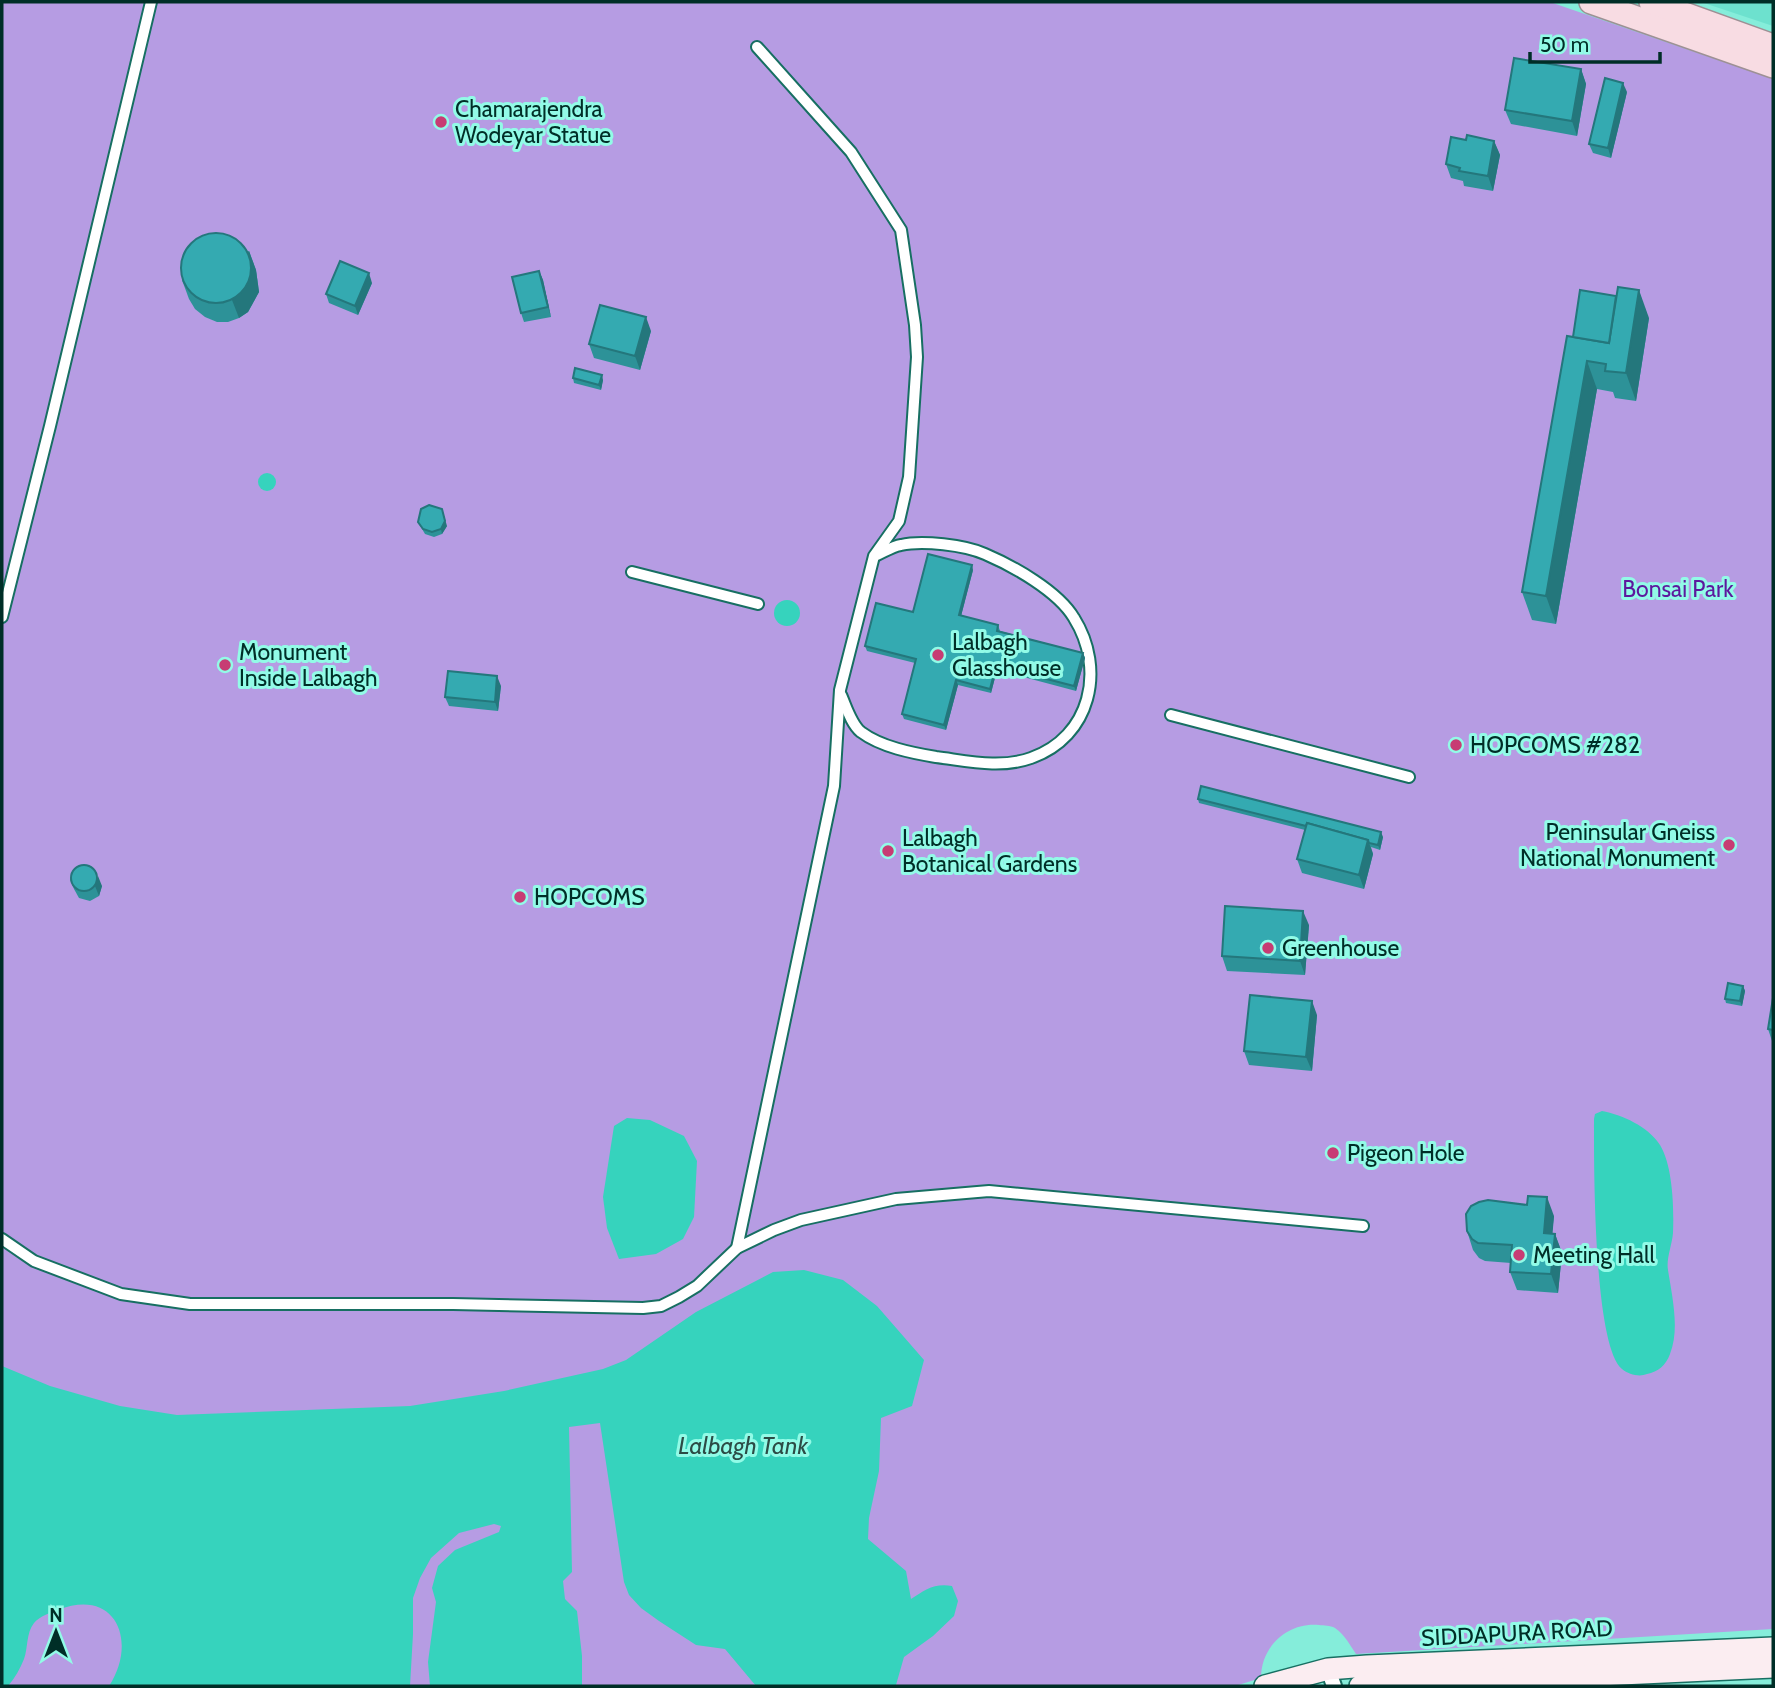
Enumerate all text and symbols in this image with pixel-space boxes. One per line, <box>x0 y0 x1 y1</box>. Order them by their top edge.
scale bar <box>1530 21 1660 65</box>
text: 50 m <box>1540 32 1589 57</box>
place label: Chamarajendra Wodeyar Statue <box>455 95 611 149</box>
marker: Chamarajendra Wodeyar Statue <box>433 114 449 130</box>
park label: Bonsai Park <box>1622 575 1734 603</box>
place label: Lalbagh Glasshouse <box>952 628 1062 682</box>
place label: Monument Inside Lalbagh <box>239 638 377 692</box>
marker: Lalbagh Glasshouse <box>930 647 946 663</box>
marker: Monument Inside Lalbagh <box>217 657 233 673</box>
place label: HOPCOMS #282 <box>1470 731 1640 759</box>
marker: HOPCOMS #282 <box>1448 737 1464 753</box>
place label: Peninsular Gneiss National Monument <box>1520 818 1715 872</box>
place label: Lalbagh Botanical Gardens <box>902 824 1077 878</box>
marker: Peninsular Gneiss National Monument <box>1721 837 1737 853</box>
marker: Lalbagh Botanical Gardens <box>880 843 896 859</box>
place label: HOPCOMS <box>534 883 645 911</box>
marker: HOPCOMS <box>512 889 528 905</box>
place label: Greenhouse <box>1282 934 1399 962</box>
marker: Greenhouse <box>1260 940 1276 956</box>
place label: Pigeon Hole <box>1347 1139 1465 1167</box>
marker: Pigeon Hole <box>1325 1145 1341 1161</box>
place label: Meeting Hall <box>1533 1241 1656 1269</box>
marker: Meeting Hall <box>1511 1247 1527 1263</box>
water label: Lalbagh Tank <box>678 1431 808 1460</box>
north arrow <box>21 1597 91 1667</box>
text: N <box>49 1604 63 1627</box>
street label: SIDDAPURA ROAD <box>1420 1614 1614 1652</box>

